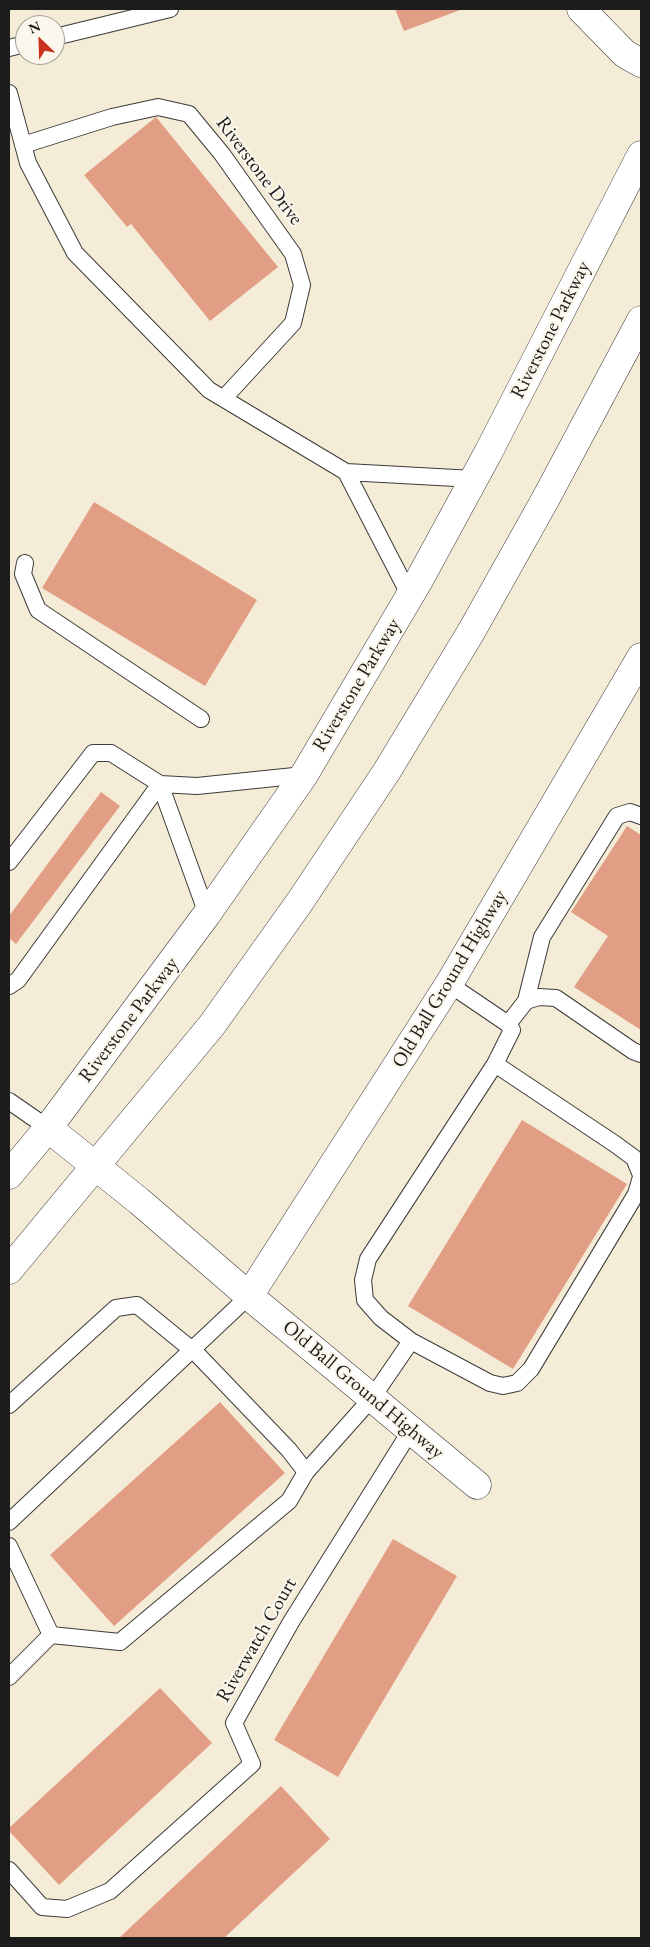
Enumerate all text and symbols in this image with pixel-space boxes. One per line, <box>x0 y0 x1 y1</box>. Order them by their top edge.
north arrow <box>15 15 65 65</box>
text: N <box>25 17 43 38</box>
street label: Riverstone Drive <box>210 112 308 230</box>
street label: Riverstone Parkway <box>506 257 596 403</box>
street label: Riverstone Parkway <box>308 614 406 756</box>
street label: Old Ball Ground Highway <box>387 886 513 1072</box>
street label: Riverstone Parkway <box>74 953 184 1087</box>
street label: Old Ball Ground Highway <box>277 1315 449 1465</box>
street label: Riverwatch Court <box>212 1574 302 1706</box>

